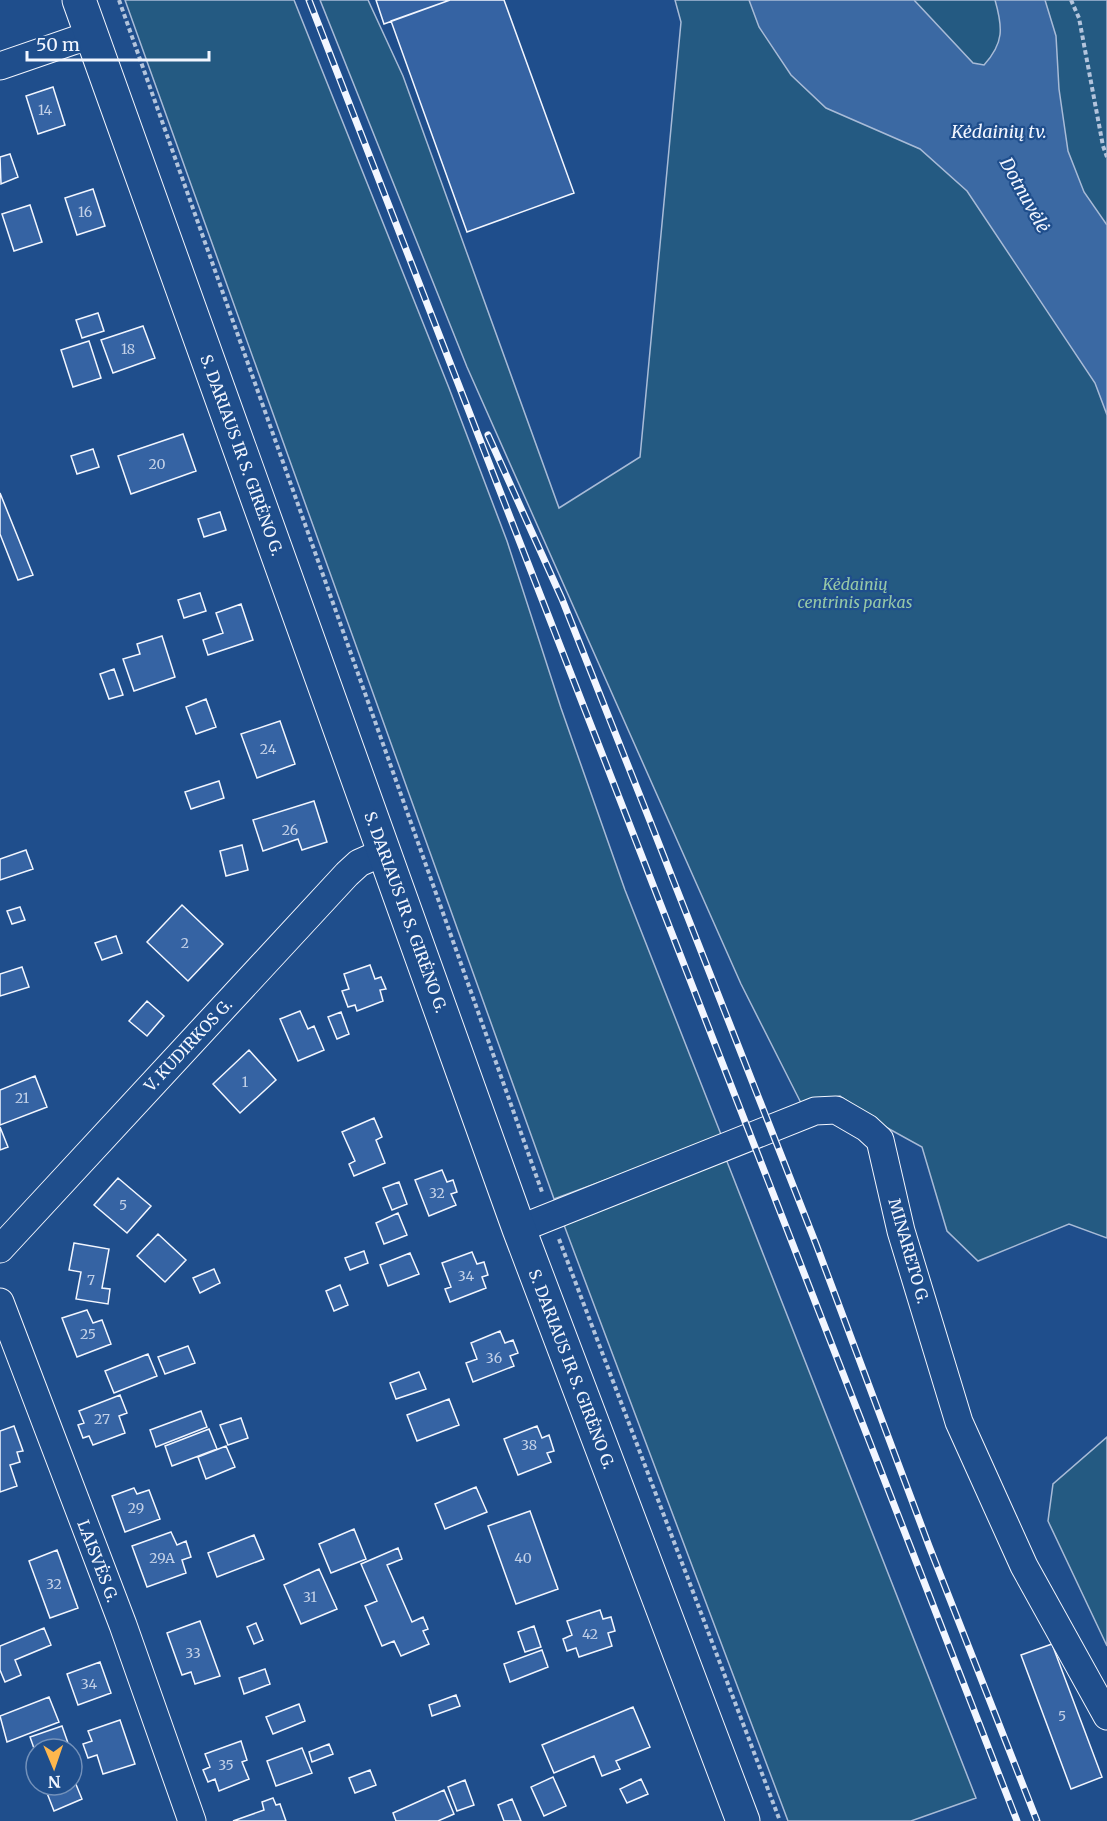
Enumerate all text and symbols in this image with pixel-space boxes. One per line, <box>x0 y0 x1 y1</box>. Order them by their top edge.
scale bar <box>27 24 208 62</box>
text: 50 m <box>36 33 80 56</box>
house number: 14 <box>38 101 52 119</box>
water label: Kėdainių tv. <box>950 120 1047 143</box>
water label: Dotnuvėlė <box>994 152 1055 237</box>
house number: 16 <box>78 203 92 221</box>
house number: 18 <box>121 340 135 358</box>
street label: S. DARIAUS IR S. GIRĖNO G. <box>196 352 288 558</box>
house number: 20 <box>148 455 166 473</box>
park label: Kėdainių centrinis parkas <box>797 574 913 612</box>
house number: 24 <box>260 740 277 758</box>
street label: S. DARIAUS IR S. GIRĖNO G. <box>360 809 452 1015</box>
house number: 26 <box>282 821 298 839</box>
house number: 2 <box>181 934 189 952</box>
street label: V. KUDIRKOS G. <box>139 994 236 1096</box>
house number: 1 <box>242 1073 248 1091</box>
house number: 21 <box>15 1089 29 1107</box>
house number: 32 <box>429 1184 445 1202</box>
house number: 5 <box>119 1196 127 1214</box>
street label: MINARETO G. <box>884 1196 934 1306</box>
street label: S. DARIAUS IR S. GIRĖNO G. <box>525 1266 619 1472</box>
house number: 34 <box>458 1267 475 1285</box>
house number: 7 <box>87 1271 95 1289</box>
house number: 25 <box>80 1325 96 1343</box>
house number: 36 <box>486 1349 502 1367</box>
house number: 27 <box>94 1410 110 1428</box>
house number: 38 <box>521 1436 537 1454</box>
house number: 29 <box>128 1499 144 1517</box>
street label: LAISVĖS G. <box>73 1517 123 1605</box>
house number: 29A <box>149 1549 175 1567</box>
house number: 40 <box>514 1549 532 1567</box>
house number: 32 <box>46 1575 62 1593</box>
house number: 31 <box>303 1588 317 1606</box>
house number: 42 <box>582 1625 598 1643</box>
house number: 33 <box>185 1644 201 1662</box>
house number: 34 <box>81 1675 98 1693</box>
house number: 5 <box>1058 1707 1066 1725</box>
north arrow <box>24 1737 84 1797</box>
house number: 35 <box>218 1756 234 1774</box>
text: N <box>47 1772 61 1792</box>

